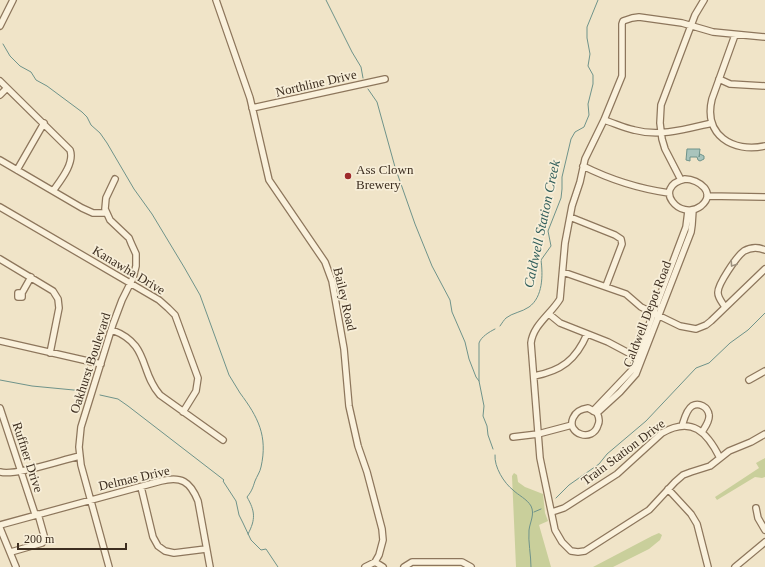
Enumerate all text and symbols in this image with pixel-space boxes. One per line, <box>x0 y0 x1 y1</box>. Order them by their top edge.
street label: Northline Drive <box>274 66 358 100</box>
water label: Caldwell Station Creek <box>521 158 563 289</box>
place label: Ass Clown Brewery <box>356 162 414 192</box>
marker: Ass Clown Brewery <box>343 171 353 181</box>
street label: Kanawha Drive <box>90 242 168 298</box>
street label: Caldwell Depot Road <box>620 258 674 369</box>
one-way arrow <box>731 260 738 267</box>
street label: Bailey Road <box>330 266 360 333</box>
street label: Oakhurst Boulevard <box>67 310 114 415</box>
street label: Train Station Drive <box>578 416 668 488</box>
street label: Ruffner Drive <box>10 420 46 494</box>
street label: Delmas Drive <box>97 462 171 493</box>
scale bar <box>18 525 126 551</box>
text: 200 m <box>24 532 55 546</box>

